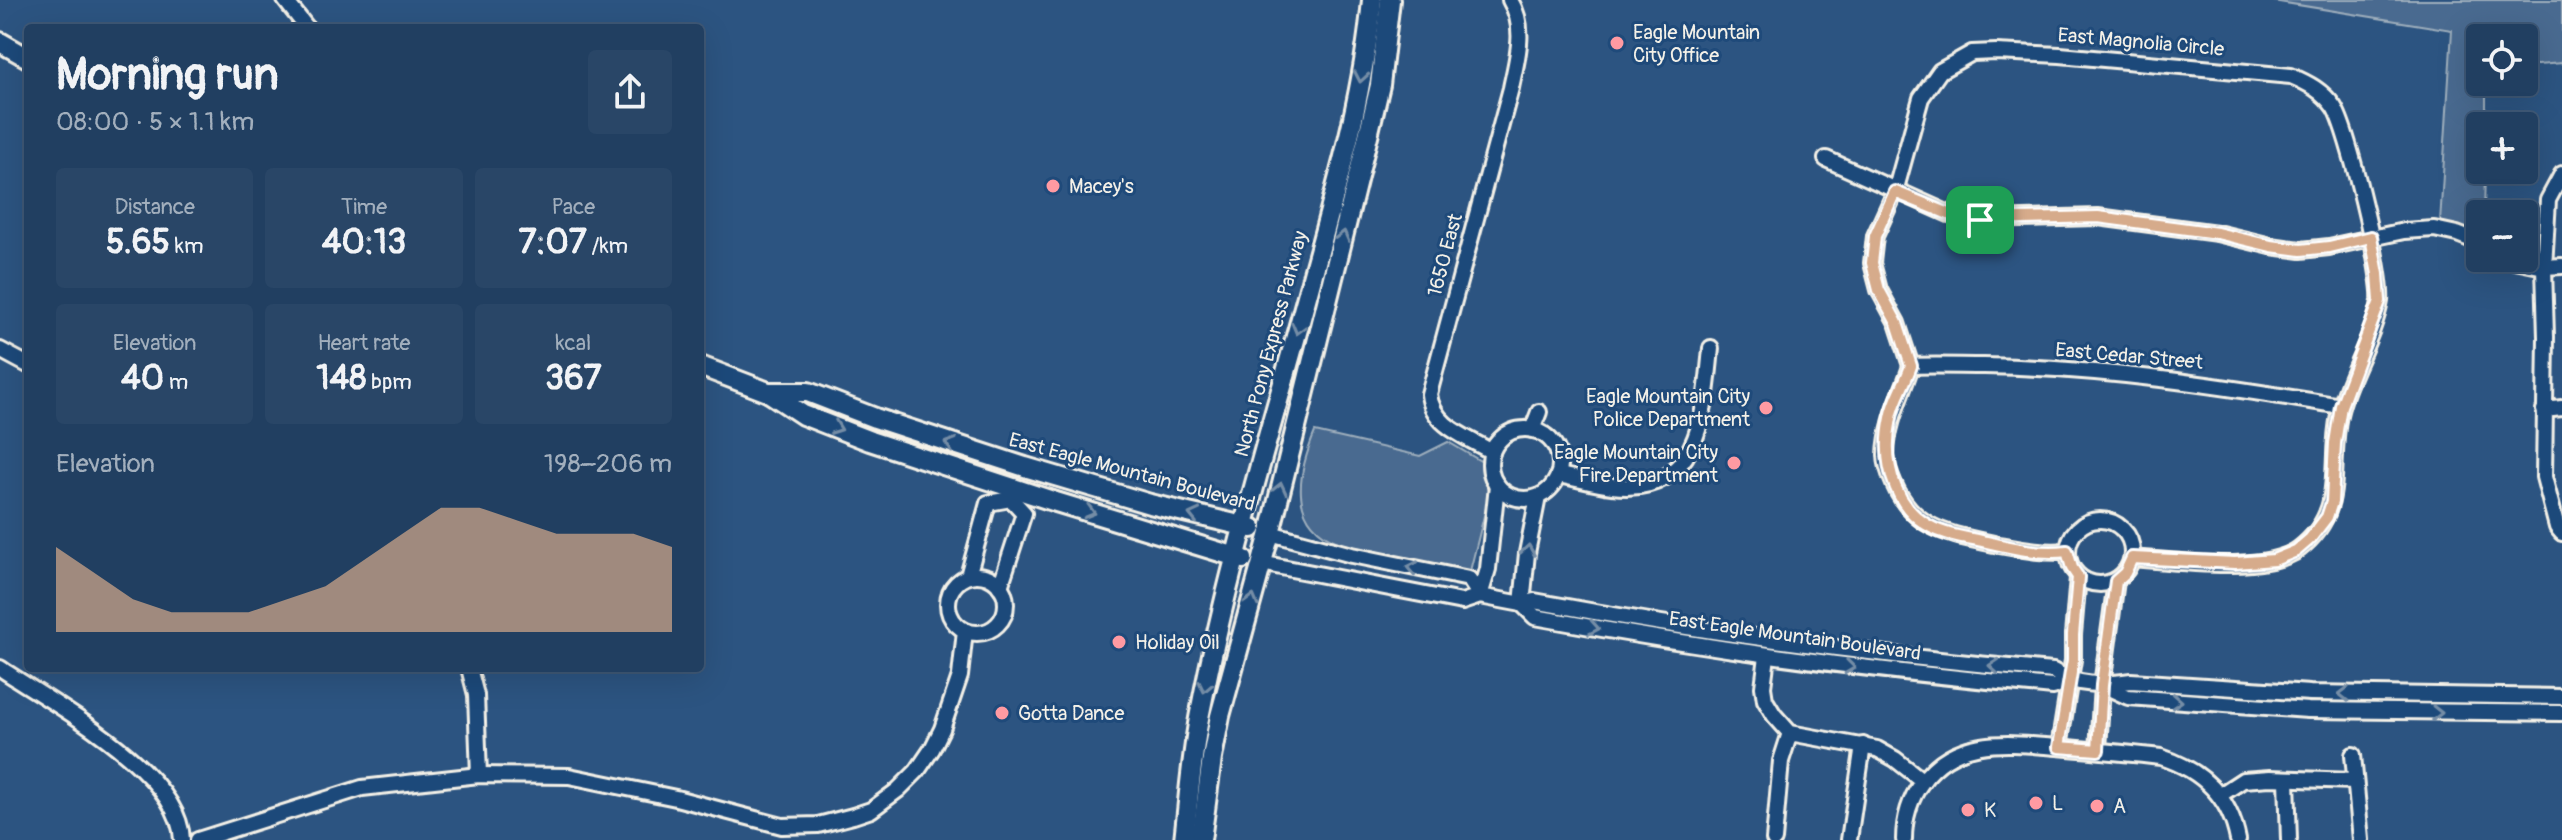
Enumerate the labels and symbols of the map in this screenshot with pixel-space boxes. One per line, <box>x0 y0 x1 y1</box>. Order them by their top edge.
place label: Eagle Mountain City Office <box>1633 20 1760 68</box>
street label: East Magnolia Circle <box>2057 22 2225 62</box>
marker: Eagle Mountain City Office <box>1608 34 1626 52</box>
one-way arrow <box>1353 70 1370 84</box>
place label: Macey's <box>1069 174 1134 199</box>
marker: Macey's <box>1044 177 1062 195</box>
pin <box>1946 186 2014 254</box>
street label: 1650 East <box>1422 210 1468 299</box>
street label: North Pony Express Parkway <box>1229 228 1313 460</box>
one-way arrow <box>1334 229 1351 243</box>
one-way arrow <box>1290 322 1307 336</box>
street label: East Cedar Street <box>2054 337 2205 375</box>
place label: Eagle Mountain City Police Department <box>1586 384 1751 432</box>
marker: Eagle Mountain City Police Department <box>1757 399 1775 417</box>
one-way arrow <box>829 418 843 435</box>
street label: East Eagle Mountain Boulevard <box>1006 427 1258 517</box>
one-way arrow <box>944 437 958 453</box>
place label: Eagle Mountain City Fire Department <box>1554 440 1719 488</box>
marker: Eagle Mountain City Fire Department <box>1725 454 1743 472</box>
one-way arrow <box>1271 481 1288 495</box>
one-way arrow <box>1082 503 1096 519</box>
one-way arrow <box>1187 507 1201 524</box>
one-way arrow <box>1519 543 1536 557</box>
one-way arrow <box>1406 560 1420 577</box>
one-way arrow <box>1242 593 1259 607</box>
street label: East Eagle Mountain Boulevard <box>1667 606 1923 666</box>
one-way arrow <box>1587 618 1600 635</box>
place label: Holiday Oil <box>1135 630 1220 655</box>
marker: Holiday Oil <box>1110 633 1128 651</box>
one-way arrow <box>1987 658 2000 675</box>
one-way arrow <box>1844 659 1857 676</box>
one-way arrow <box>1197 680 1214 694</box>
one-way arrow <box>2337 685 2350 703</box>
one-way arrow <box>2171 692 2184 709</box>
place label: Gotta Dance <box>1018 701 1124 726</box>
marker: Gotta Dance <box>993 704 1011 722</box>
one-way arrow <box>2431 704 2444 721</box>
place label: L <box>2052 791 2063 816</box>
marker: L <box>2027 794 2045 812</box>
place label: A <box>2113 794 2126 819</box>
marker: A <box>2088 797 2106 815</box>
place label: K <box>1984 798 1996 823</box>
marker: K <box>1959 801 1977 819</box>

